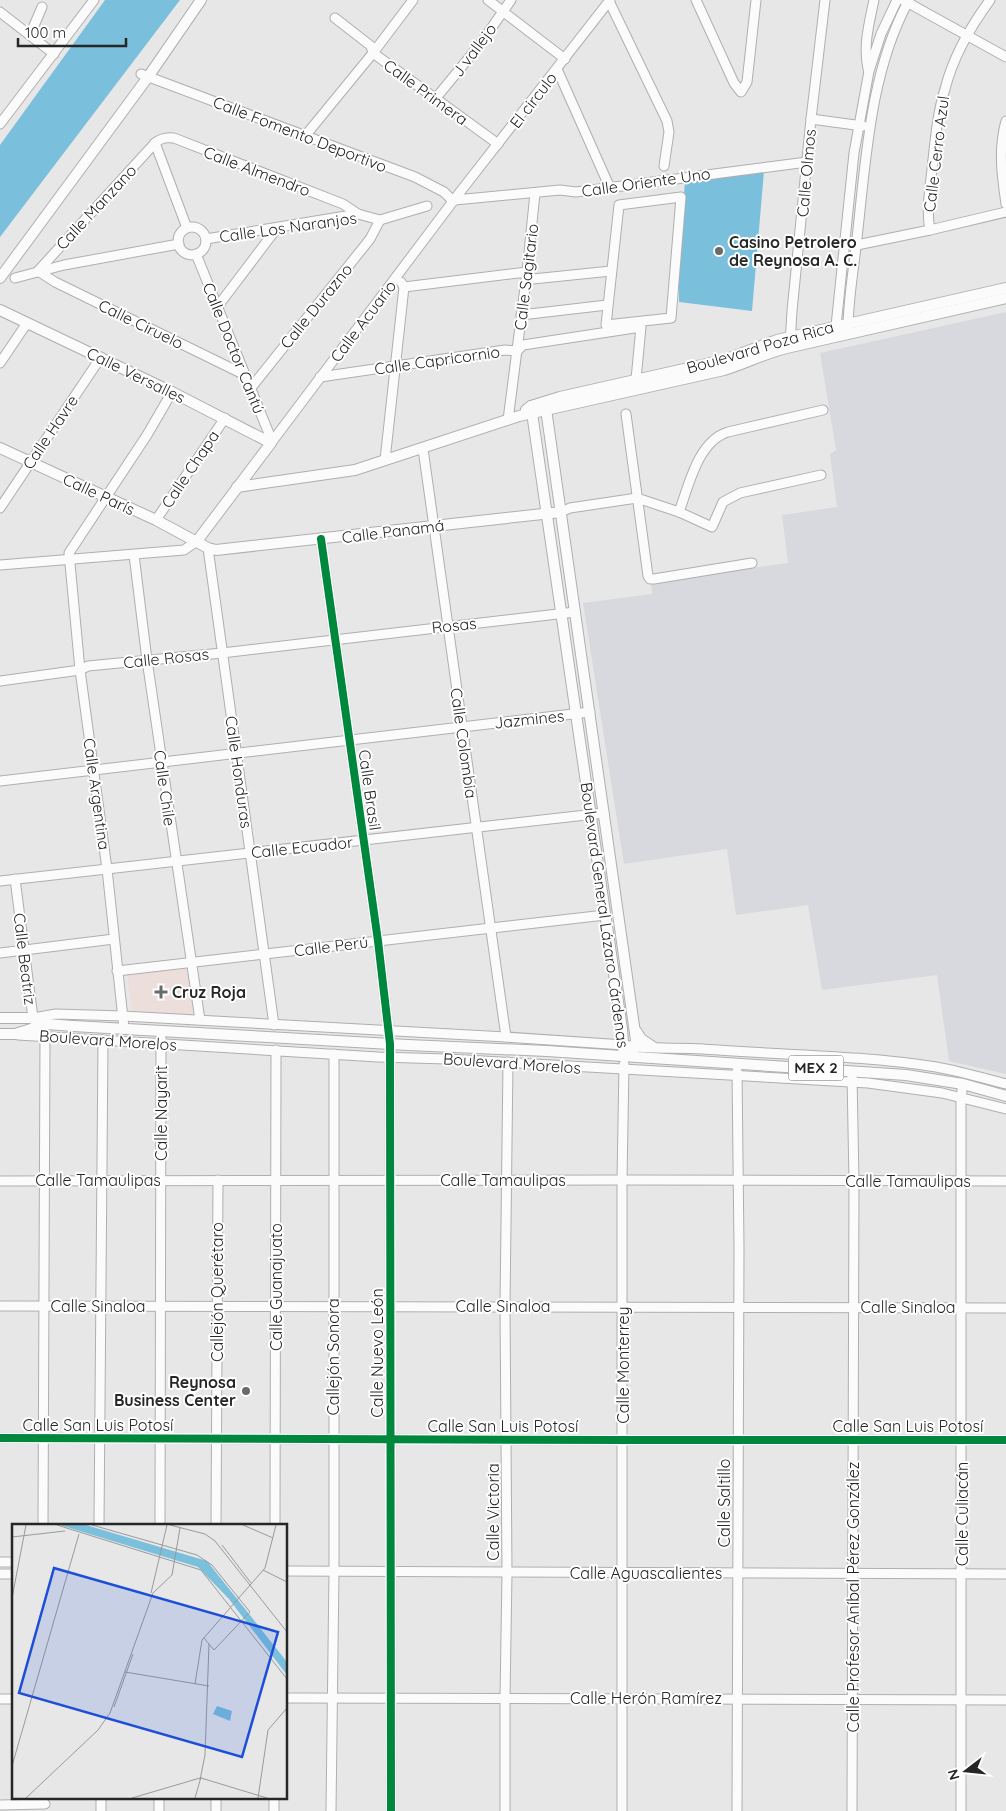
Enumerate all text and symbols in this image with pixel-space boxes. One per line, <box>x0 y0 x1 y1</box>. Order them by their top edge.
scale bar <box>18 15 125 47</box>
street label: J vallejo <box>447 19 501 81</box>
text: 100 m <box>25 23 66 42</box>
street label: Calle Primera <box>380 55 472 129</box>
street label: El circulo <box>505 68 561 132</box>
street label: Calle Fomento Deportivo <box>210 92 390 176</box>
street label: Calle Cerro Azul <box>919 95 953 213</box>
street label: Calle Olmos <box>792 128 820 218</box>
street label: Calle Almendro <box>201 141 313 201</box>
street label: Calle Manzano <box>51 160 141 254</box>
street label: Calle Oriente Uno <box>580 163 712 201</box>
street label: Calle Los Naranjos <box>218 207 358 247</box>
street label: Calle Sagitario <box>510 223 542 331</box>
place label: Casino Petrolero de Reynosa A. C. <box>729 232 857 270</box>
marker: Casino Petrolero de Reynosa A. C. <box>713 245 725 257</box>
street label: Calle Durazno <box>276 259 356 353</box>
street label: Calle Acuario <box>326 276 400 366</box>
street label: Calle Doctor Cantú <box>199 279 269 417</box>
street label: Calle Ciruelo <box>95 295 187 353</box>
street label: Boulevard Poza Rica <box>684 316 836 378</box>
street label: Calle Capricornio <box>373 341 501 379</box>
street label: Calle Versalles <box>83 342 189 408</box>
street label: Calle Havre <box>18 391 82 473</box>
street label: Calle Chapa <box>157 426 223 512</box>
street label: Calle París <box>60 469 138 519</box>
street label: Calle Panamá <box>341 515 445 547</box>
street label: Rosas <box>431 613 477 637</box>
street label: Calle Rosas <box>122 644 210 672</box>
street label: Calle Colombia <box>446 686 482 800</box>
street label: Jazmines <box>493 705 565 733</box>
street label: Calle Honduras <box>221 714 257 830</box>
street label: Calle Argentina <box>79 737 115 851</box>
street label: Calle Brasil <box>354 748 386 832</box>
street label: Calle Chile <box>150 749 180 827</box>
street label: Boulevard General Lázaro Cárdenas <box>576 781 634 1049</box>
street label: Calle Ecuador <box>250 832 354 862</box>
street label: Calle Beatriz <box>9 912 41 1006</box>
street label: Calle Perú <box>293 932 369 960</box>
place label: Cruz Roja <box>172 982 246 1002</box>
marker: Cruz Roja <box>154 985 168 999</box>
street label: Boulevard Morelos <box>38 1025 178 1055</box>
street label: Boulevard Morelos <box>442 1048 582 1078</box>
road number: MEX 2 <box>788 1056 844 1080</box>
street label: Calle Nayarit <box>151 1065 171 1161</box>
street label: Calle Tamaulipas <box>35 1170 161 1190</box>
street label: Calle Tamaulipas <box>440 1170 566 1190</box>
street label: Calle Tamaulipas <box>845 1171 971 1191</box>
street label: Callejón Querétaro <box>207 1222 227 1362</box>
street label: Calle Guanajuato <box>266 1223 286 1351</box>
street label: Calle Nuevo León <box>367 1288 387 1418</box>
street label: Calle Sinaloa <box>51 1296 146 1316</box>
street label: Calle Sinaloa <box>456 1296 551 1316</box>
street label: Calle Sinaloa <box>861 1297 956 1317</box>
street label: Callejón Sonora <box>323 1298 343 1416</box>
street label: Calle Monterrey <box>613 1306 633 1424</box>
place label: Reynosa Business Center <box>114 1372 236 1410</box>
marker: Reynosa Business Center <box>240 1385 252 1397</box>
street label: Calle San Luis Potosí <box>23 1415 174 1435</box>
street label: Calle San Luis Potosí <box>428 1416 579 1436</box>
street label: Calle San Luis Potosí <box>833 1416 984 1436</box>
street label: Calle Saltillo <box>714 1459 734 1547</box>
street label: Calle Profesor Aníbal Pérez González <box>843 1461 863 1733</box>
street label: Calle Culiacán <box>952 1462 972 1566</box>
street label: Calle Victoria <box>483 1463 503 1561</box>
inset map <box>12 1524 288 1798</box>
street label: Calle Aguascalientes <box>570 1563 722 1583</box>
street label: Calle Herón Ramírez <box>570 1688 722 1708</box>
north arrow <box>941 1746 991 1796</box>
text: N <box>943 1767 964 1782</box>

